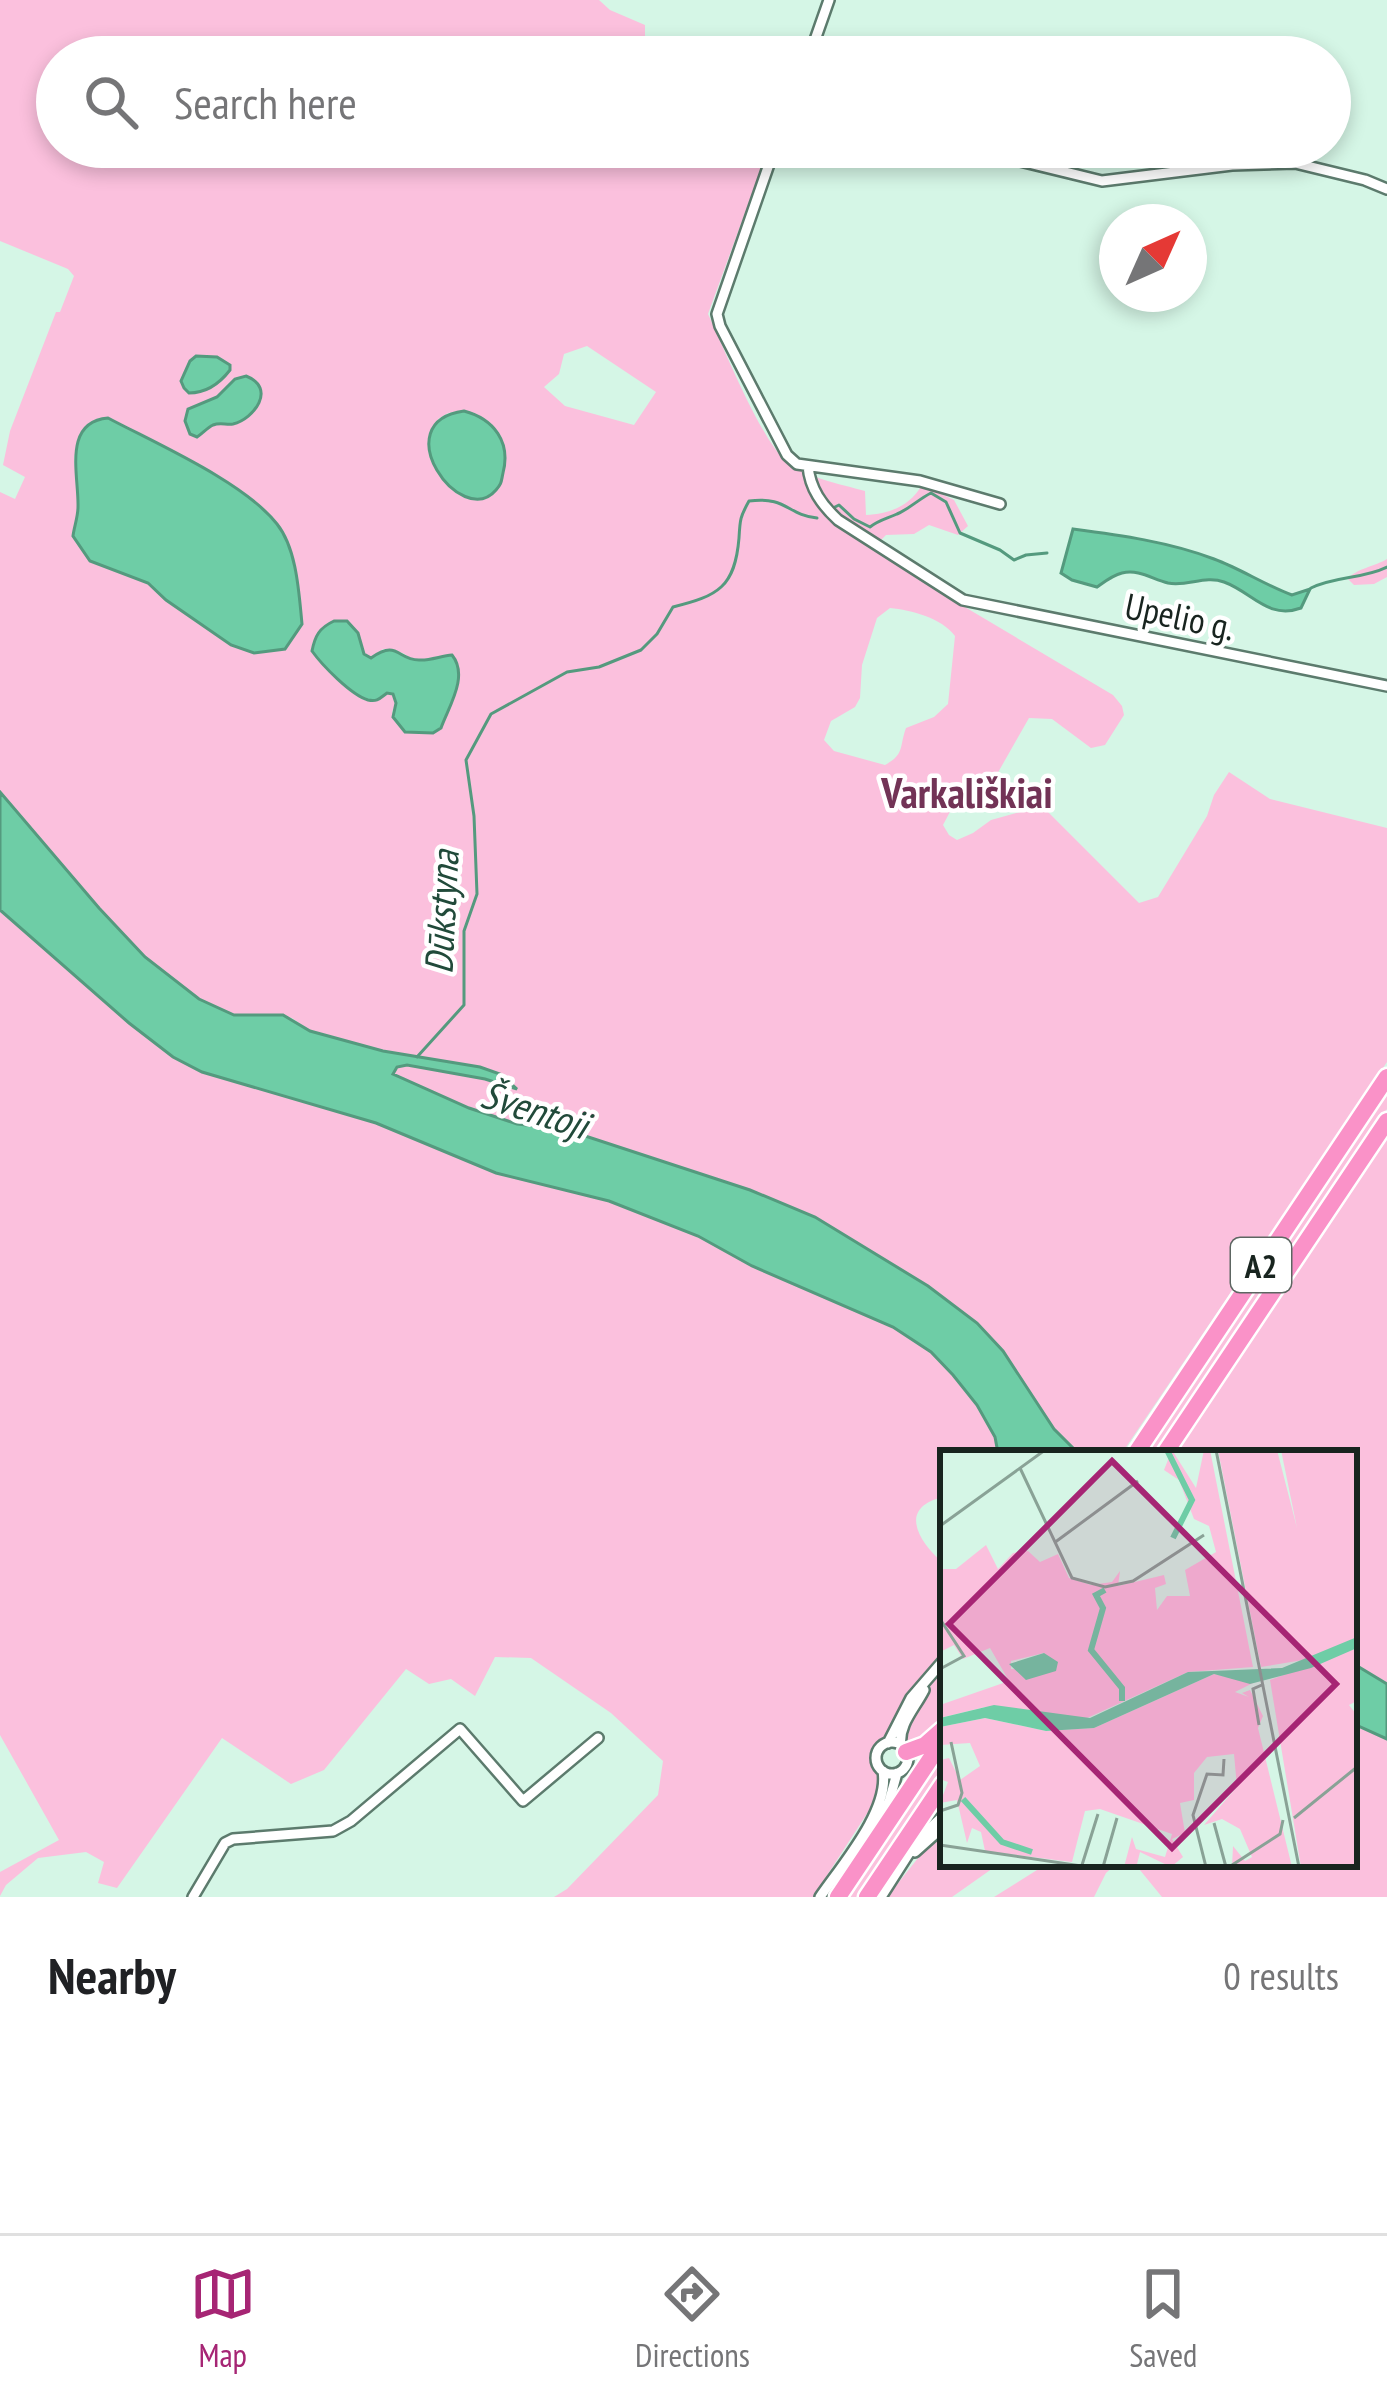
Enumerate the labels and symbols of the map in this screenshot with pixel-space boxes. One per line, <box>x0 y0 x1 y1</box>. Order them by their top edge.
north arrow <box>1099 204 1207 312</box>
street label: Upelio g. <box>1121 582 1239 650</box>
district label: Varkališkiai <box>880 765 1053 820</box>
water label: Dūkstyna <box>412 847 470 975</box>
water label: Šventoji <box>475 1068 599 1152</box>
road number: A2 <box>1231 1238 1291 1292</box>
inset map <box>940 1450 1357 1867</box>

